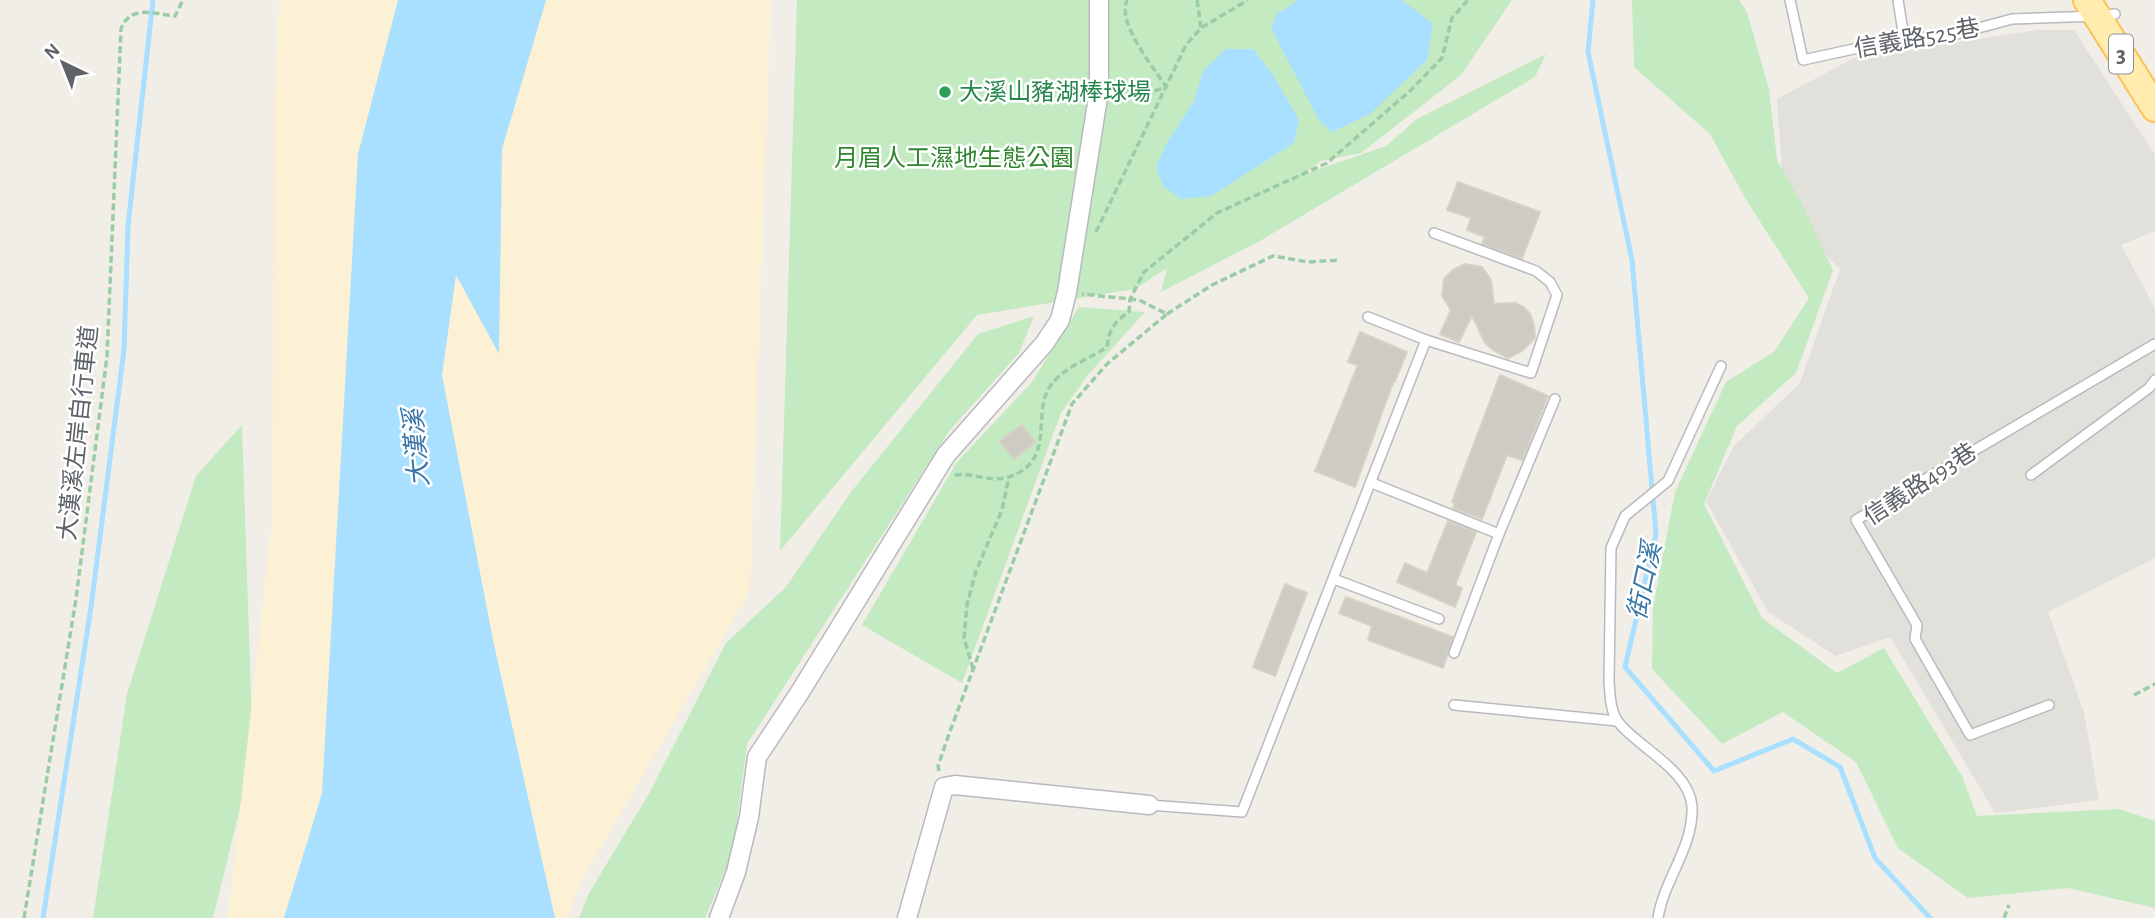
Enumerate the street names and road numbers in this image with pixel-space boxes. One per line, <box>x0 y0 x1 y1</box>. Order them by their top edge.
street label: 信義路525巷 <box>1852 14 1982 62</box>
road number: 3 <box>2109 34 2133 74</box>
street label: 大漢溪左岸自行車道 <box>54 324 102 542</box>
street label: 信義路493巷 <box>1859 438 1981 530</box>

